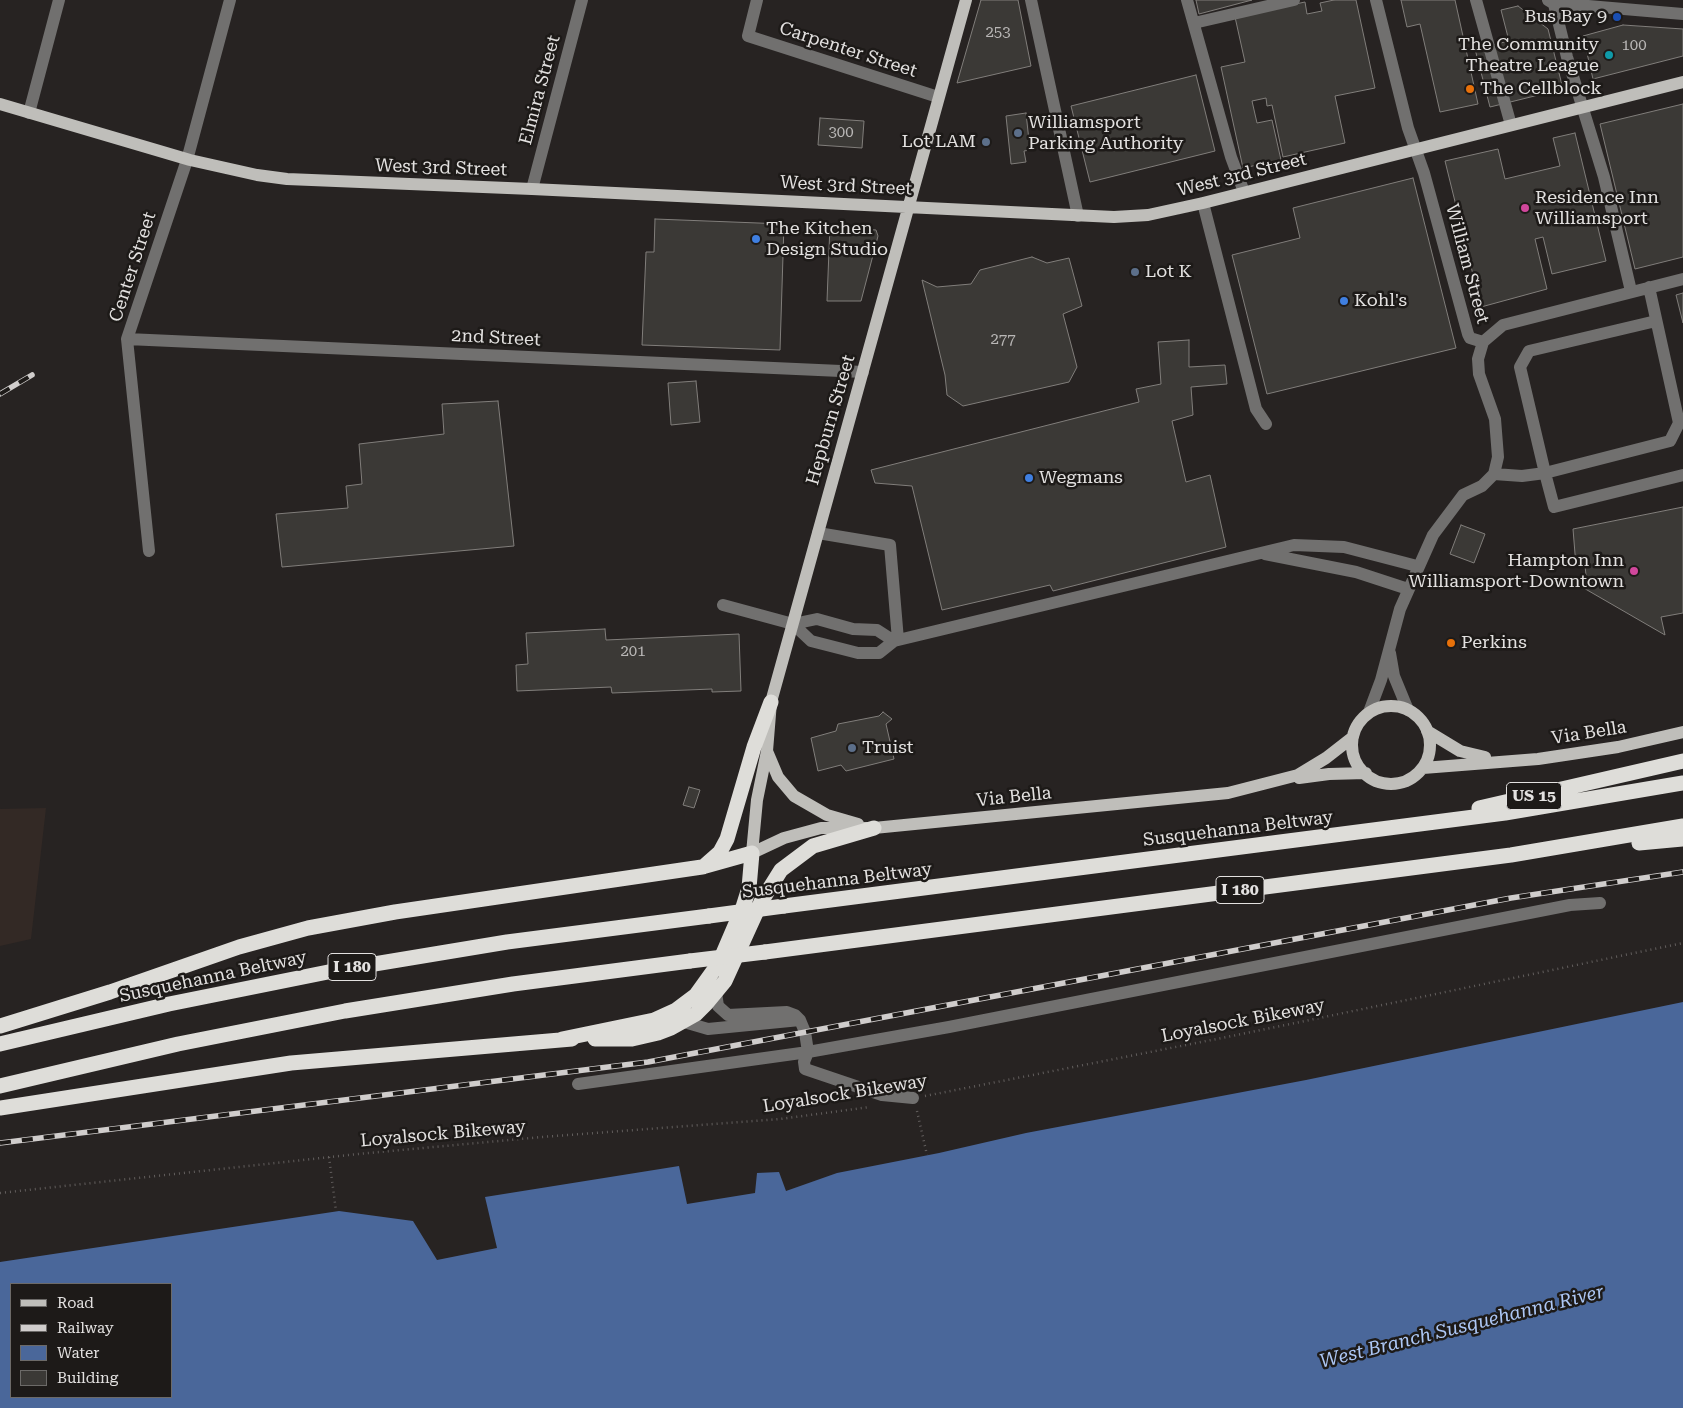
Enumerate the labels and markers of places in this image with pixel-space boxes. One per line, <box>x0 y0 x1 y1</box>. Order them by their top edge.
place label: Bus Bay 9 <box>1524 6 1607 28</box>
marker: Bus Bay 9 <box>1611 11 1623 23</box>
place label: The Community Theatre League <box>1458 34 1599 76</box>
marker: The Community Theatre League <box>1603 49 1615 61</box>
place label: The Cellblock <box>1480 78 1602 100</box>
marker: The Cellblock <box>1464 83 1476 95</box>
place label: Williamsport Parking Authority <box>1028 112 1183 154</box>
marker: Williamsport Parking Authority <box>1012 127 1024 139</box>
place label: Lot LAM <box>901 131 976 153</box>
marker: Lot LAM <box>980 136 992 148</box>
place label: Residence Inn Williamsport <box>1535 187 1659 230</box>
marker: Residence Inn Williamsport <box>1519 202 1531 214</box>
place label: The Kitchen Design Studio <box>766 218 888 260</box>
marker: The Kitchen Design Studio <box>750 233 762 245</box>
place label: Lot K <box>1145 261 1192 283</box>
marker: Lot K <box>1129 266 1141 278</box>
place label: Kohl's <box>1354 290 1407 312</box>
marker: Kohl's <box>1338 295 1350 307</box>
place label: Wegmans <box>1039 467 1123 489</box>
marker: Wegmans <box>1023 472 1035 484</box>
place label: Hampton Inn Williamsport-Downtown <box>1408 550 1624 592</box>
marker: Hampton Inn Williamsport-Downtown <box>1628 565 1640 577</box>
place label: Perkins <box>1461 632 1527 654</box>
marker: Perkins <box>1445 637 1457 649</box>
place label: Truist <box>862 737 914 759</box>
marker: Truist <box>846 742 858 754</box>

